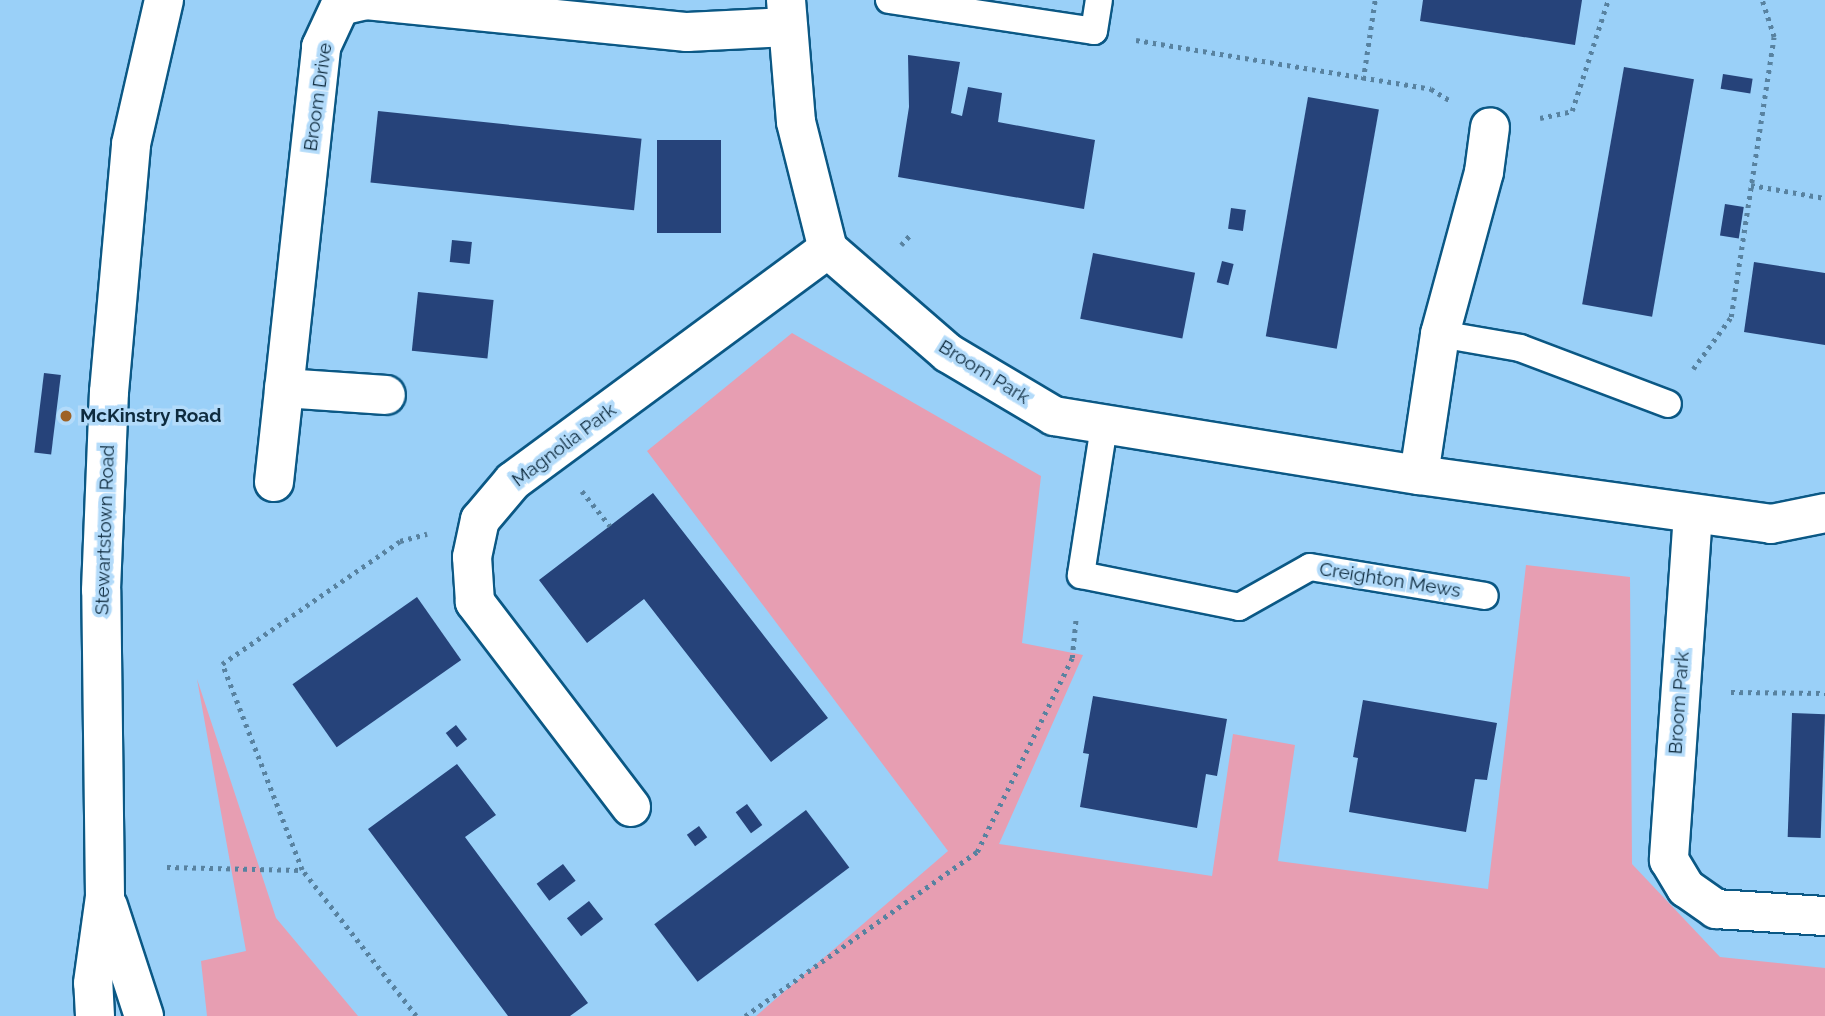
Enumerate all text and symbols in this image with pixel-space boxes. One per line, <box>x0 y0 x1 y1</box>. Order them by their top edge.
street label: Broom Drive <box>299 41 337 153</box>
street label: Broom Park <box>934 335 1034 409</box>
street label: Magnolia Park <box>507 398 621 492</box>
place label: McKinstry Road <box>80 405 222 427</box>
marker: McKinstry Road <box>58 408 74 424</box>
street label: Stewartstown Road <box>91 444 119 616</box>
street label: Creighton Mews <box>1318 558 1462 602</box>
street label: Broom Park <box>1664 651 1694 755</box>

